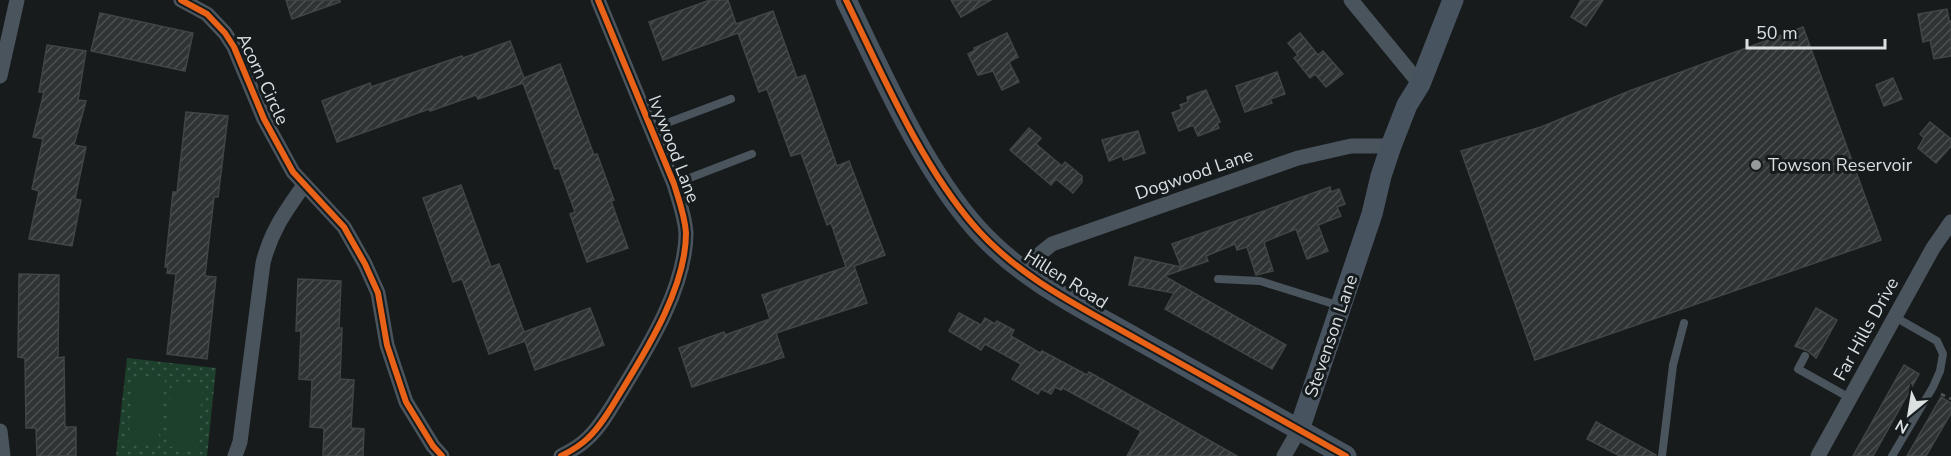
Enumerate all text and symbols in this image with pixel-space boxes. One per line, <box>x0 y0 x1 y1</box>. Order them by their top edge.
scale bar <box>1747 12 1885 50</box>
text: 50 m <box>1756 21 1798 45</box>
street label: Acorn Circle <box>231 29 295 129</box>
street label: Ivywood Lane <box>643 92 705 206</box>
street label: Dogwood Lane <box>1132 143 1256 205</box>
place label: Towson Reservoir <box>1768 153 1913 177</box>
marker: Towson Reservoir <box>1749 158 1763 172</box>
street label: Hillen Road <box>1019 244 1113 314</box>
street label: Stevenson Lane <box>1299 271 1363 401</box>
street label: Far Hills Drive <box>1828 273 1904 385</box>
north arrow <box>1879 384 1939 444</box>
text: N <box>1891 414 1913 439</box>

